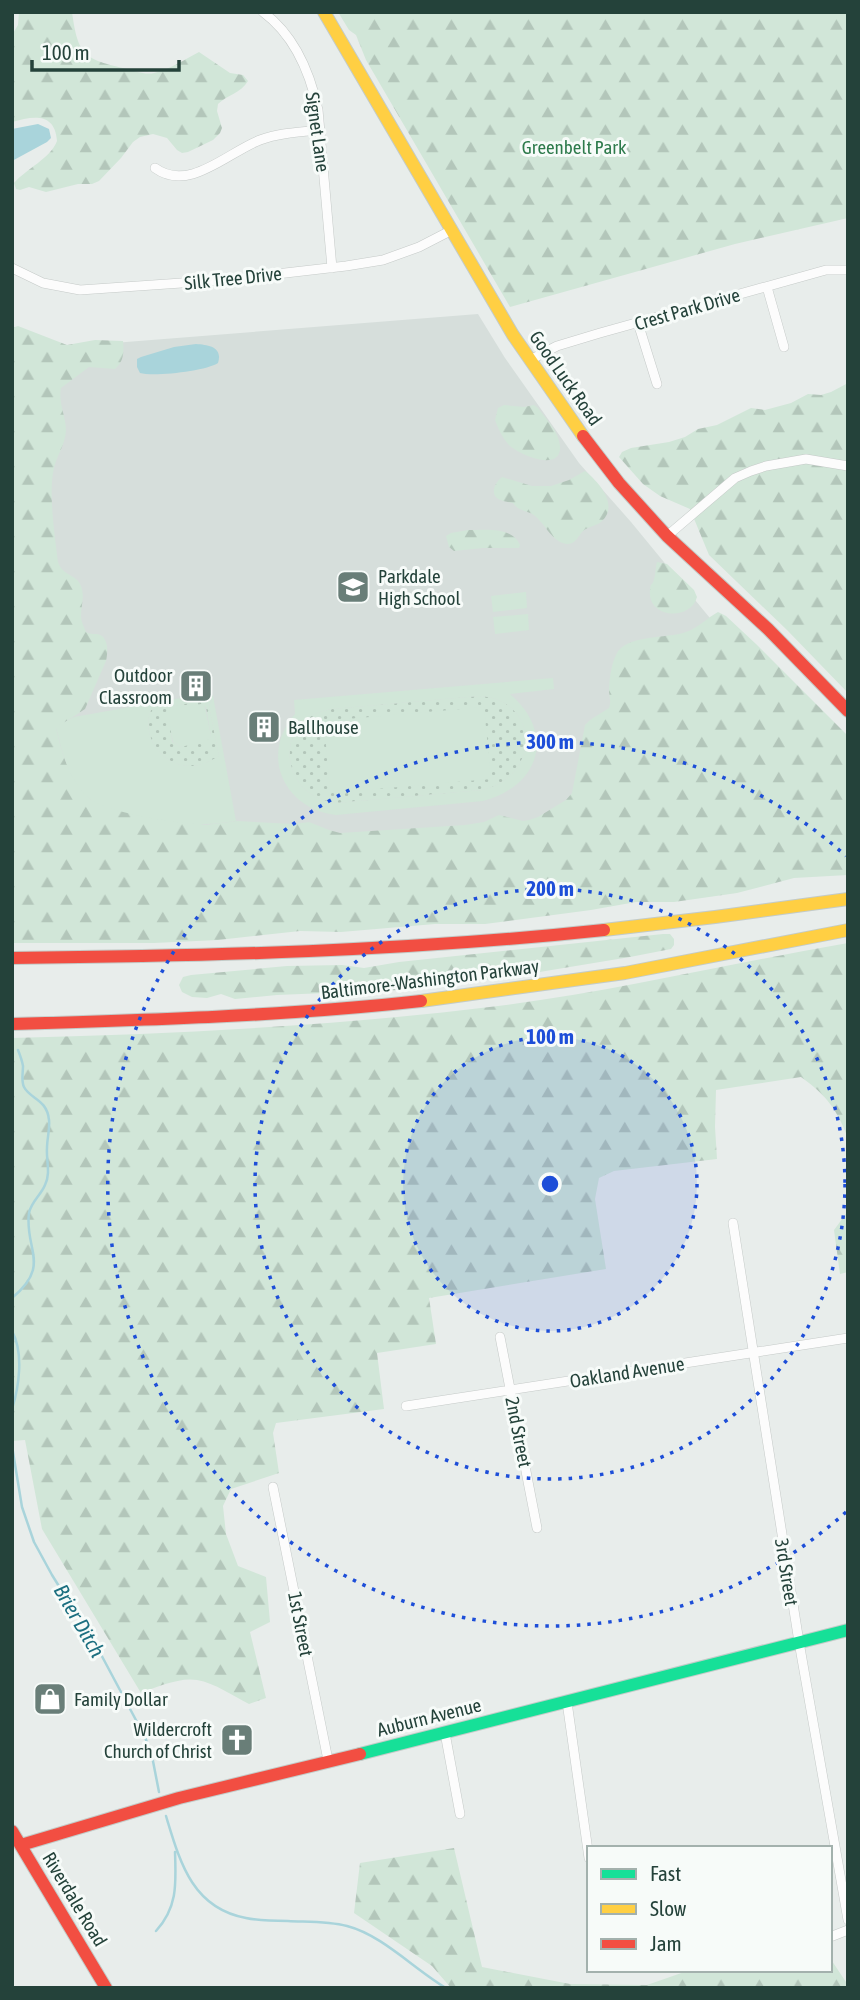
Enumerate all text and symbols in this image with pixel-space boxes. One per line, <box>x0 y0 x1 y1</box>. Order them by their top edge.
scale bar <box>32 28 178 72</box>
text: 100 m <box>42 40 90 64</box>
street label: Signet Lane <box>302 91 334 173</box>
park label: Greenbelt Park <box>522 136 627 158</box>
street label: Silk Tree Drive <box>183 262 283 294</box>
street label: Crest Park Drive <box>632 283 742 335</box>
street label: Good Luck Road <box>525 326 607 430</box>
place label: Parkdale High School <box>378 565 461 609</box>
school or university icon: Parkdale High School <box>334 568 372 606</box>
place label: Outdoor Classroom <box>99 664 172 708</box>
building icon: Outdoor Classroom <box>177 667 215 705</box>
building icon: Ballhouse <box>245 708 283 746</box>
place label: Ballhouse <box>288 716 359 738</box>
text: 300 m <box>526 729 574 753</box>
text: 200 m <box>526 876 574 900</box>
street label: Baltimore-Washington Parkway <box>320 955 540 1003</box>
text: 100 m <box>526 1024 574 1048</box>
centre of rings <box>538 1172 562 1196</box>
street label: Oakland Avenue <box>568 1352 686 1392</box>
street label: 2nd Street <box>501 1395 537 1469</box>
street label: 3rd Street <box>771 1537 803 1607</box>
water label: Brier Ditch <box>49 1580 110 1661</box>
street label: 1st Street <box>284 1590 318 1658</box>
shop icon: Family Dollar <box>31 1680 69 1718</box>
place label: Family Dollar <box>74 1688 168 1710</box>
street label: Auburn Avenue <box>375 1693 483 1741</box>
place label: Wildercroft Church of Christ <box>104 1718 212 1762</box>
church icon: Wildercroft Church of Christ <box>218 1721 256 1759</box>
legend <box>587 1846 832 1972</box>
street label: Riverdale Road <box>38 1848 112 1950</box>
text: Fast <box>650 1861 681 1885</box>
text: Slow <box>650 1896 687 1920</box>
text: Jam <box>650 1931 682 1955</box>

